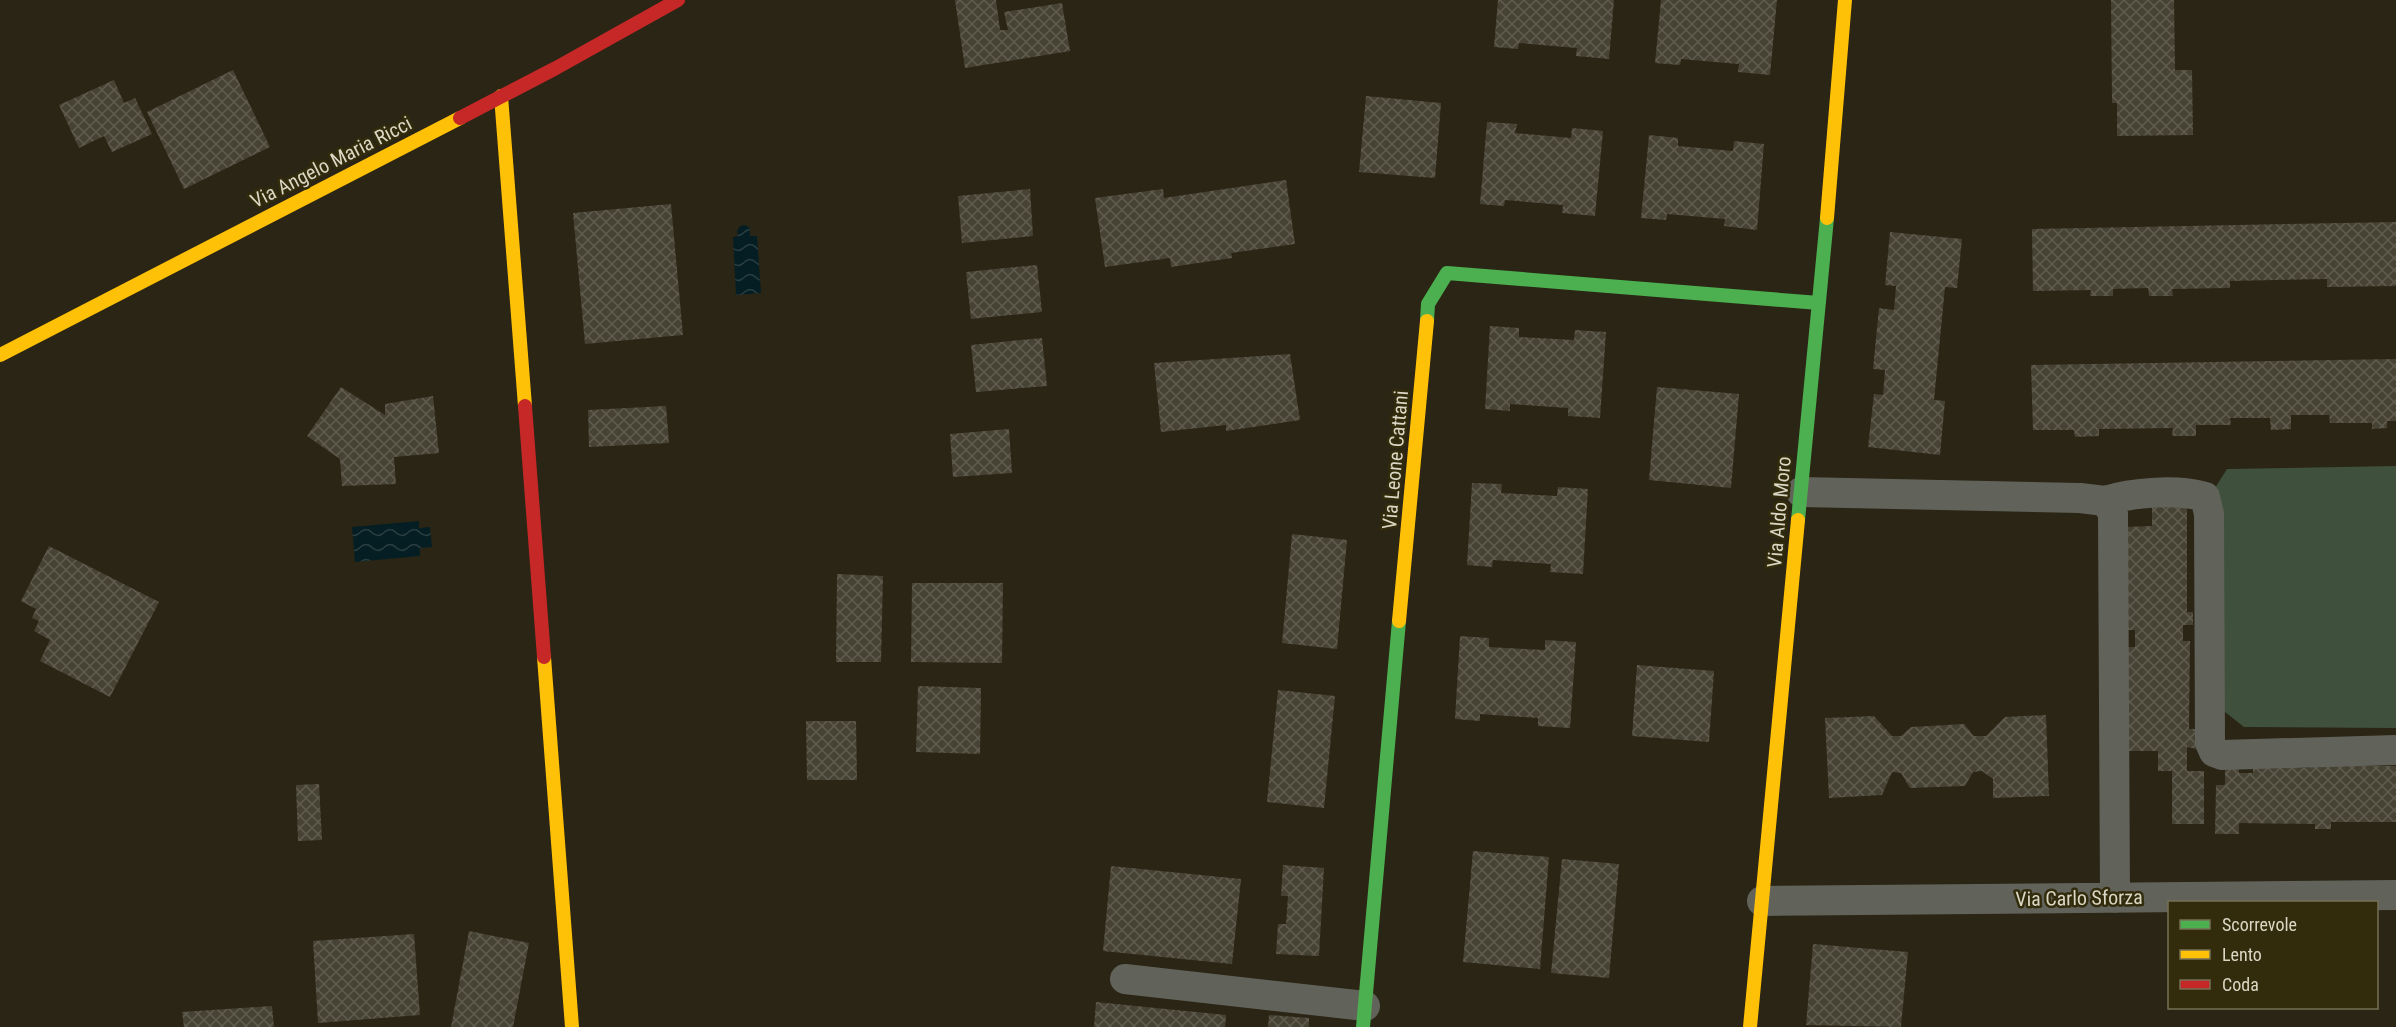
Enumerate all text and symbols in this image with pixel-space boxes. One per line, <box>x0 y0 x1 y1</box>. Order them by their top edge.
street label: Via Angelo Maria Ricci <box>246 111 416 213</box>
street label: Via Leone Cattani <box>1377 390 1413 530</box>
street label: Via Aldo Moro <box>1762 455 1796 569</box>
street label: Via Carlo Sforza <box>2015 885 2143 911</box>
legend <box>2168 901 2378 1009</box>
text: Scorrevole <box>2222 914 2297 935</box>
text: Lento <box>2222 944 2262 965</box>
text: Coda <box>2222 974 2259 995</box>

